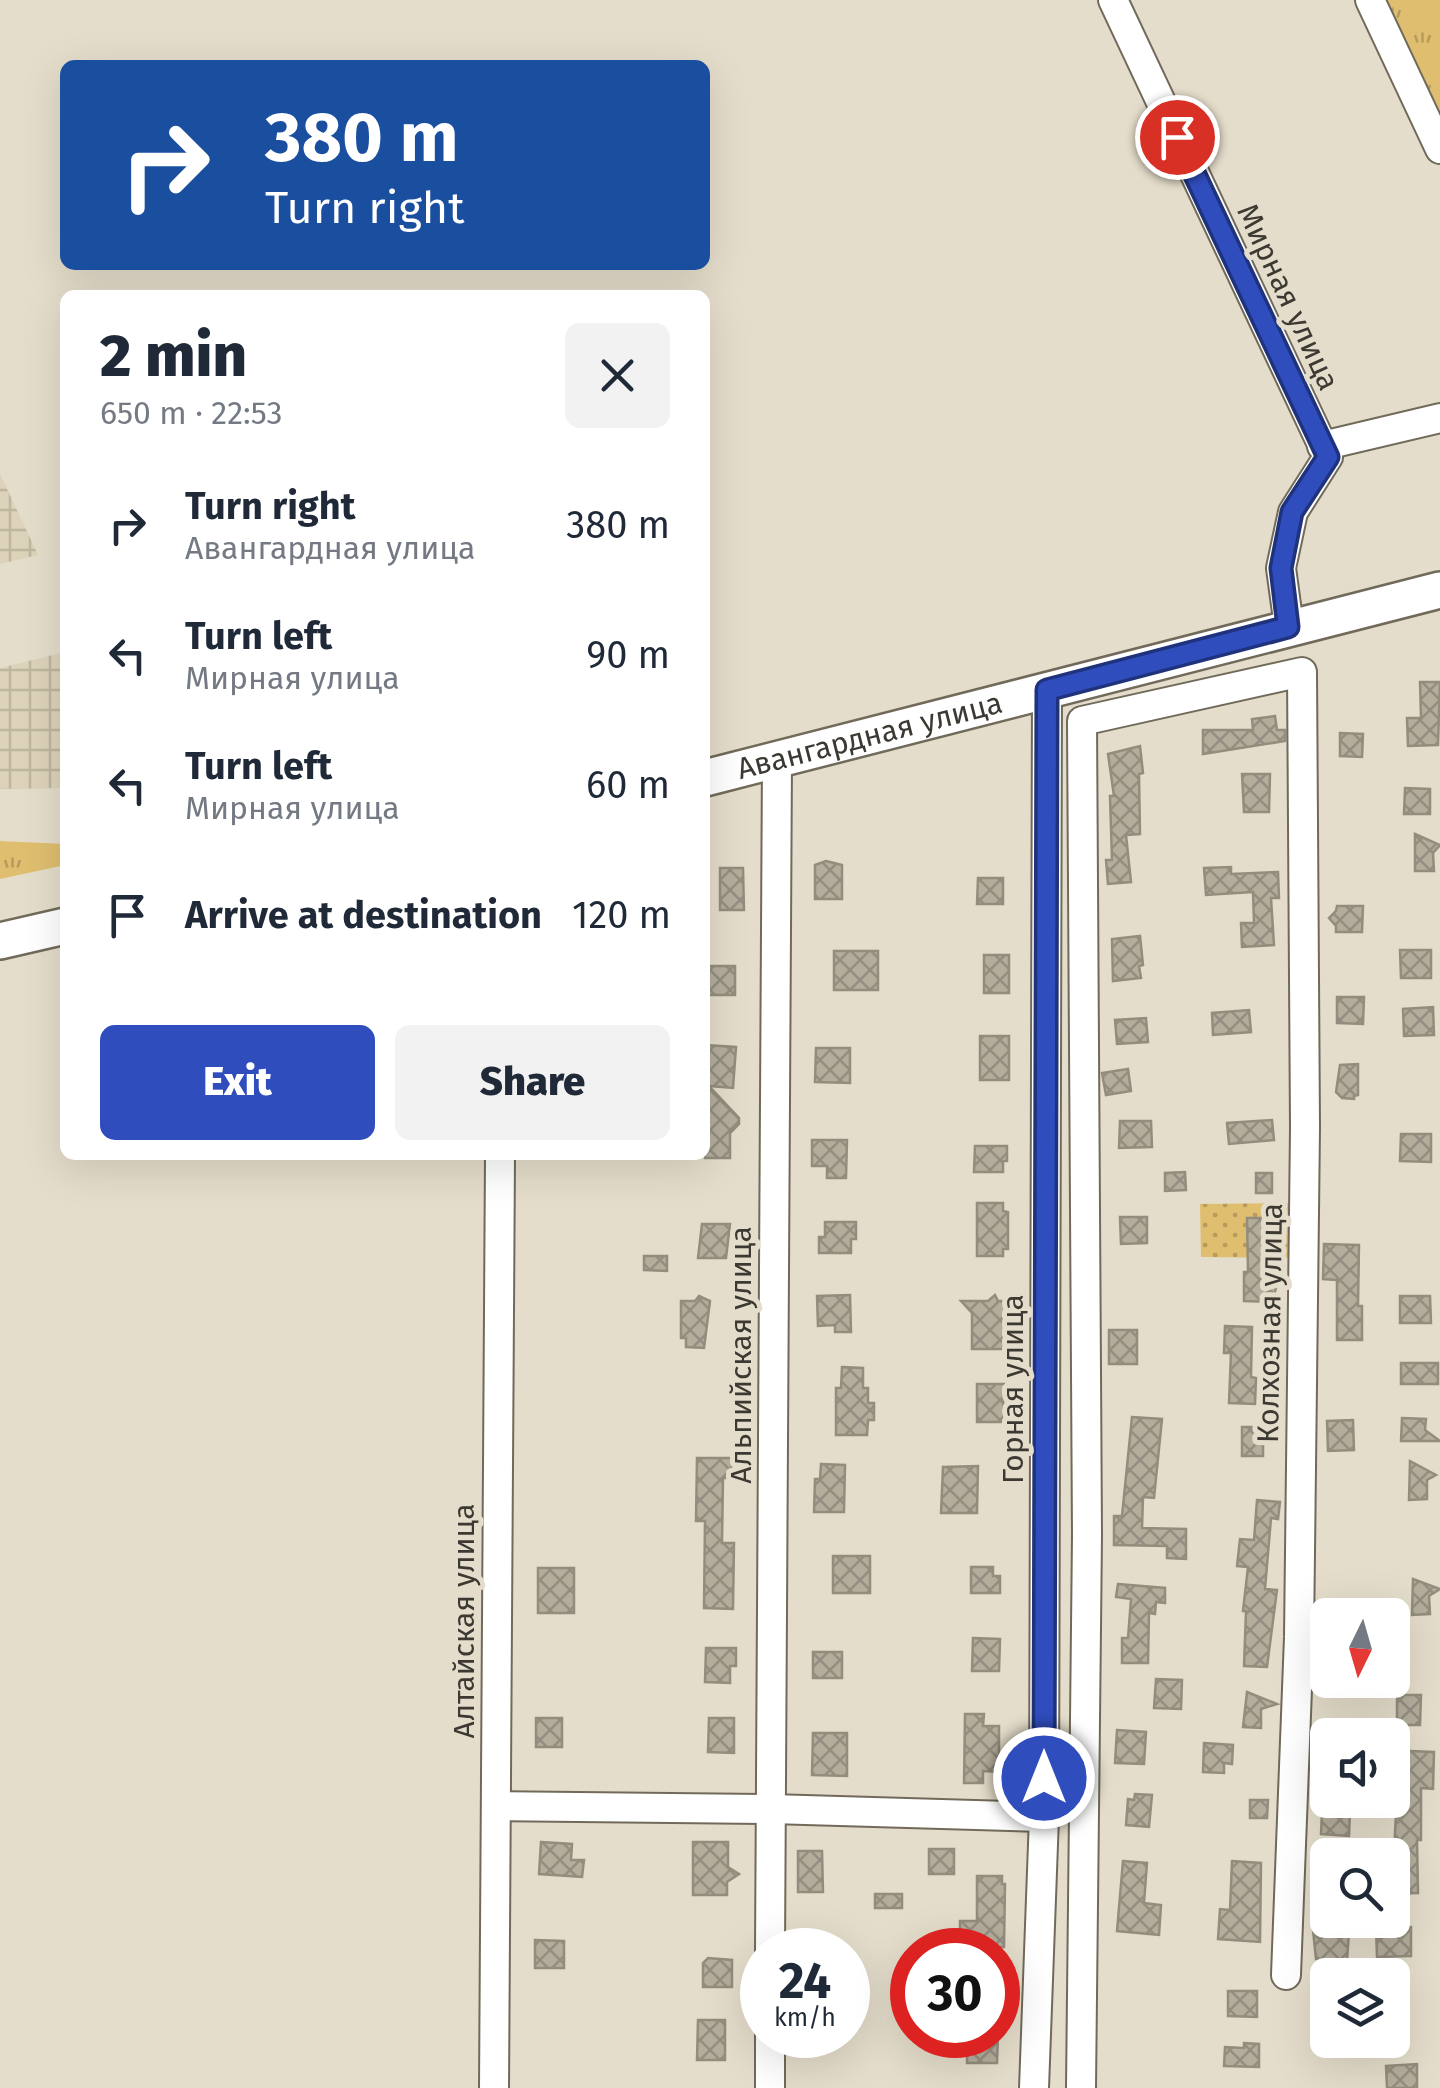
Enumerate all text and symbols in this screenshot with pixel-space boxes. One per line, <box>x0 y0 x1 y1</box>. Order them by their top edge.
pin <box>1135 95 1220 180</box>
text: 380 m <box>265 96 459 180</box>
icon: right <box>100 100 230 230</box>
icon: arrive <box>1150 110 1205 165</box>
text: Turn right <box>265 181 464 235</box>
street label: Мирная улица <box>1229 198 1347 396</box>
text: 2 min <box>100 320 247 392</box>
button: close <box>565 323 670 428</box>
text: 650 m · 22:53 <box>100 394 283 432</box>
text: Turn right <box>185 483 355 529</box>
icon: right <box>100 498 155 553</box>
text: 380 m <box>566 502 670 548</box>
text: Авангардная улица <box>185 529 476 567</box>
text: Turn left <box>185 613 332 659</box>
icon: left <box>100 628 155 683</box>
text: 90 m <box>586 632 670 678</box>
text: Мирная улица <box>185 659 400 697</box>
street label: Авангардная улица <box>733 685 1006 787</box>
text: Turn left <box>185 743 332 789</box>
icon: left <box>100 758 155 813</box>
text: 60 m <box>586 762 670 808</box>
text: Мирная улица <box>185 789 400 827</box>
icon: arrive <box>100 888 155 943</box>
text: Arrive at destination <box>185 892 542 938</box>
text: 120 m <box>572 892 671 938</box>
button: Exit <box>100 1025 375 1140</box>
button: Share <box>395 1025 670 1140</box>
street label: Колхозная улица <box>1250 1203 1290 1443</box>
street label: Альпийская улица <box>723 1226 759 1484</box>
street label: Горная улица <box>995 1294 1031 1484</box>
street label: Алтайская улица <box>446 1504 482 1738</box>
north arrow <box>1310 1598 1410 1698</box>
map controls <box>1310 1598 1410 2058</box>
button: sound <box>1310 1718 1410 1818</box>
position arrow <box>992 1726 1096 1830</box>
button: search <box>1310 1838 1410 1938</box>
speed limit sign: 30 <box>890 1928 1020 2058</box>
text: 24 <box>779 1951 831 2011</box>
button: layers <box>1310 1958 1410 2058</box>
text: km/h <box>774 2003 836 2033</box>

